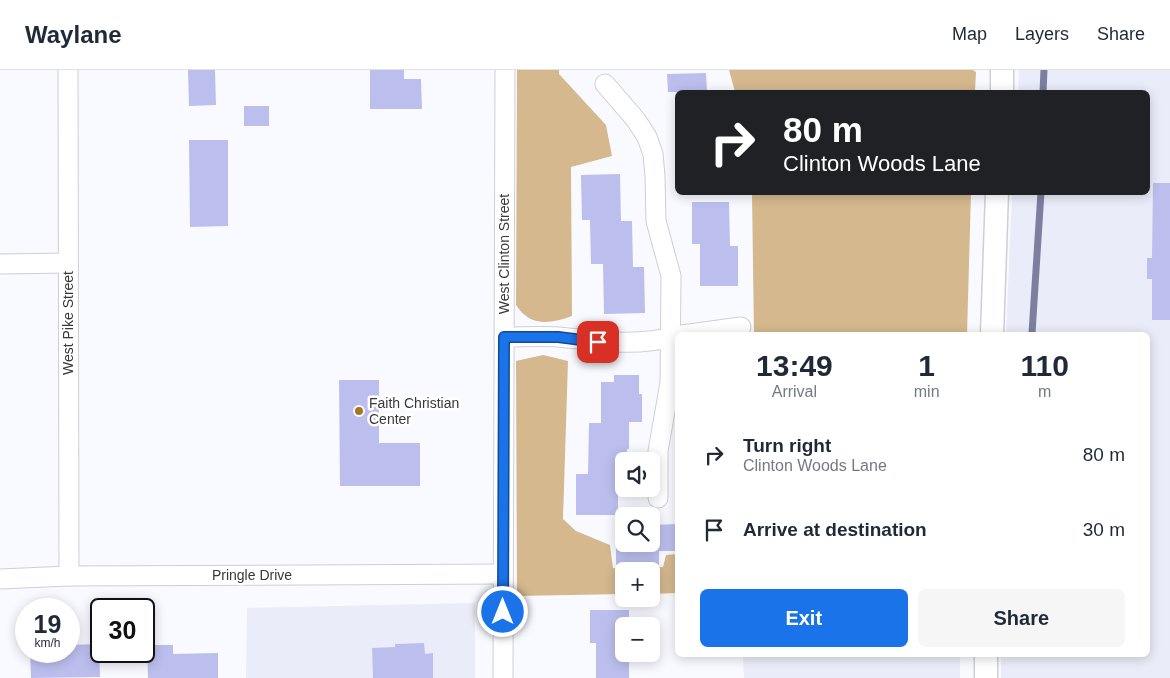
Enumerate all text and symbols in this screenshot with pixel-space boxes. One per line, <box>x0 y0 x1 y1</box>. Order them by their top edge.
text: Waylane <box>25 21 121 48</box>
text: Map <box>952 24 987 44</box>
text: Layers <box>1015 24 1069 44</box>
text: Share <box>1097 24 1145 44</box>
icon: right <box>700 110 765 175</box>
text: 80 m <box>783 110 863 149</box>
text: Clinton Woods Lane <box>783 151 981 176</box>
street label: West Clinton Street <box>496 194 512 314</box>
street label: West Pike Street <box>60 271 76 375</box>
pin <box>577 321 619 363</box>
icon: arrive <box>584 328 612 356</box>
text: 13:49 <box>756 349 833 382</box>
text: 1 <box>918 349 935 382</box>
text: 110 <box>1021 349 1069 382</box>
text: Arrival <box>772 383 817 400</box>
text: min <box>914 383 940 400</box>
text: m <box>1038 383 1051 400</box>
place label: Faith Christian Center <box>369 395 459 427</box>
marker: Faith Christian Center <box>353 405 365 417</box>
text: Turn right <box>743 435 831 456</box>
icon: right <box>700 441 728 469</box>
text: 80 m <box>1083 444 1125 465</box>
map controls <box>615 452 660 662</box>
button: sound <box>615 452 660 497</box>
text: Clinton Woods Lane <box>743 457 887 474</box>
button: search <box>615 507 660 552</box>
icon: arrive <box>700 516 728 544</box>
text: Arrive at destination <box>743 519 927 540</box>
text: 30 m <box>1083 519 1125 540</box>
button: + <box>615 562 660 607</box>
street label: Pringle Drive <box>212 567 292 583</box>
position arrow <box>476 585 528 637</box>
button: Exit <box>700 589 908 647</box>
button: Share <box>918 589 1125 647</box>
speed limit sign: 30 <box>90 598 155 663</box>
text: 19 <box>34 610 61 638</box>
button: − <box>615 617 660 662</box>
text: km/h <box>34 636 61 650</box>

